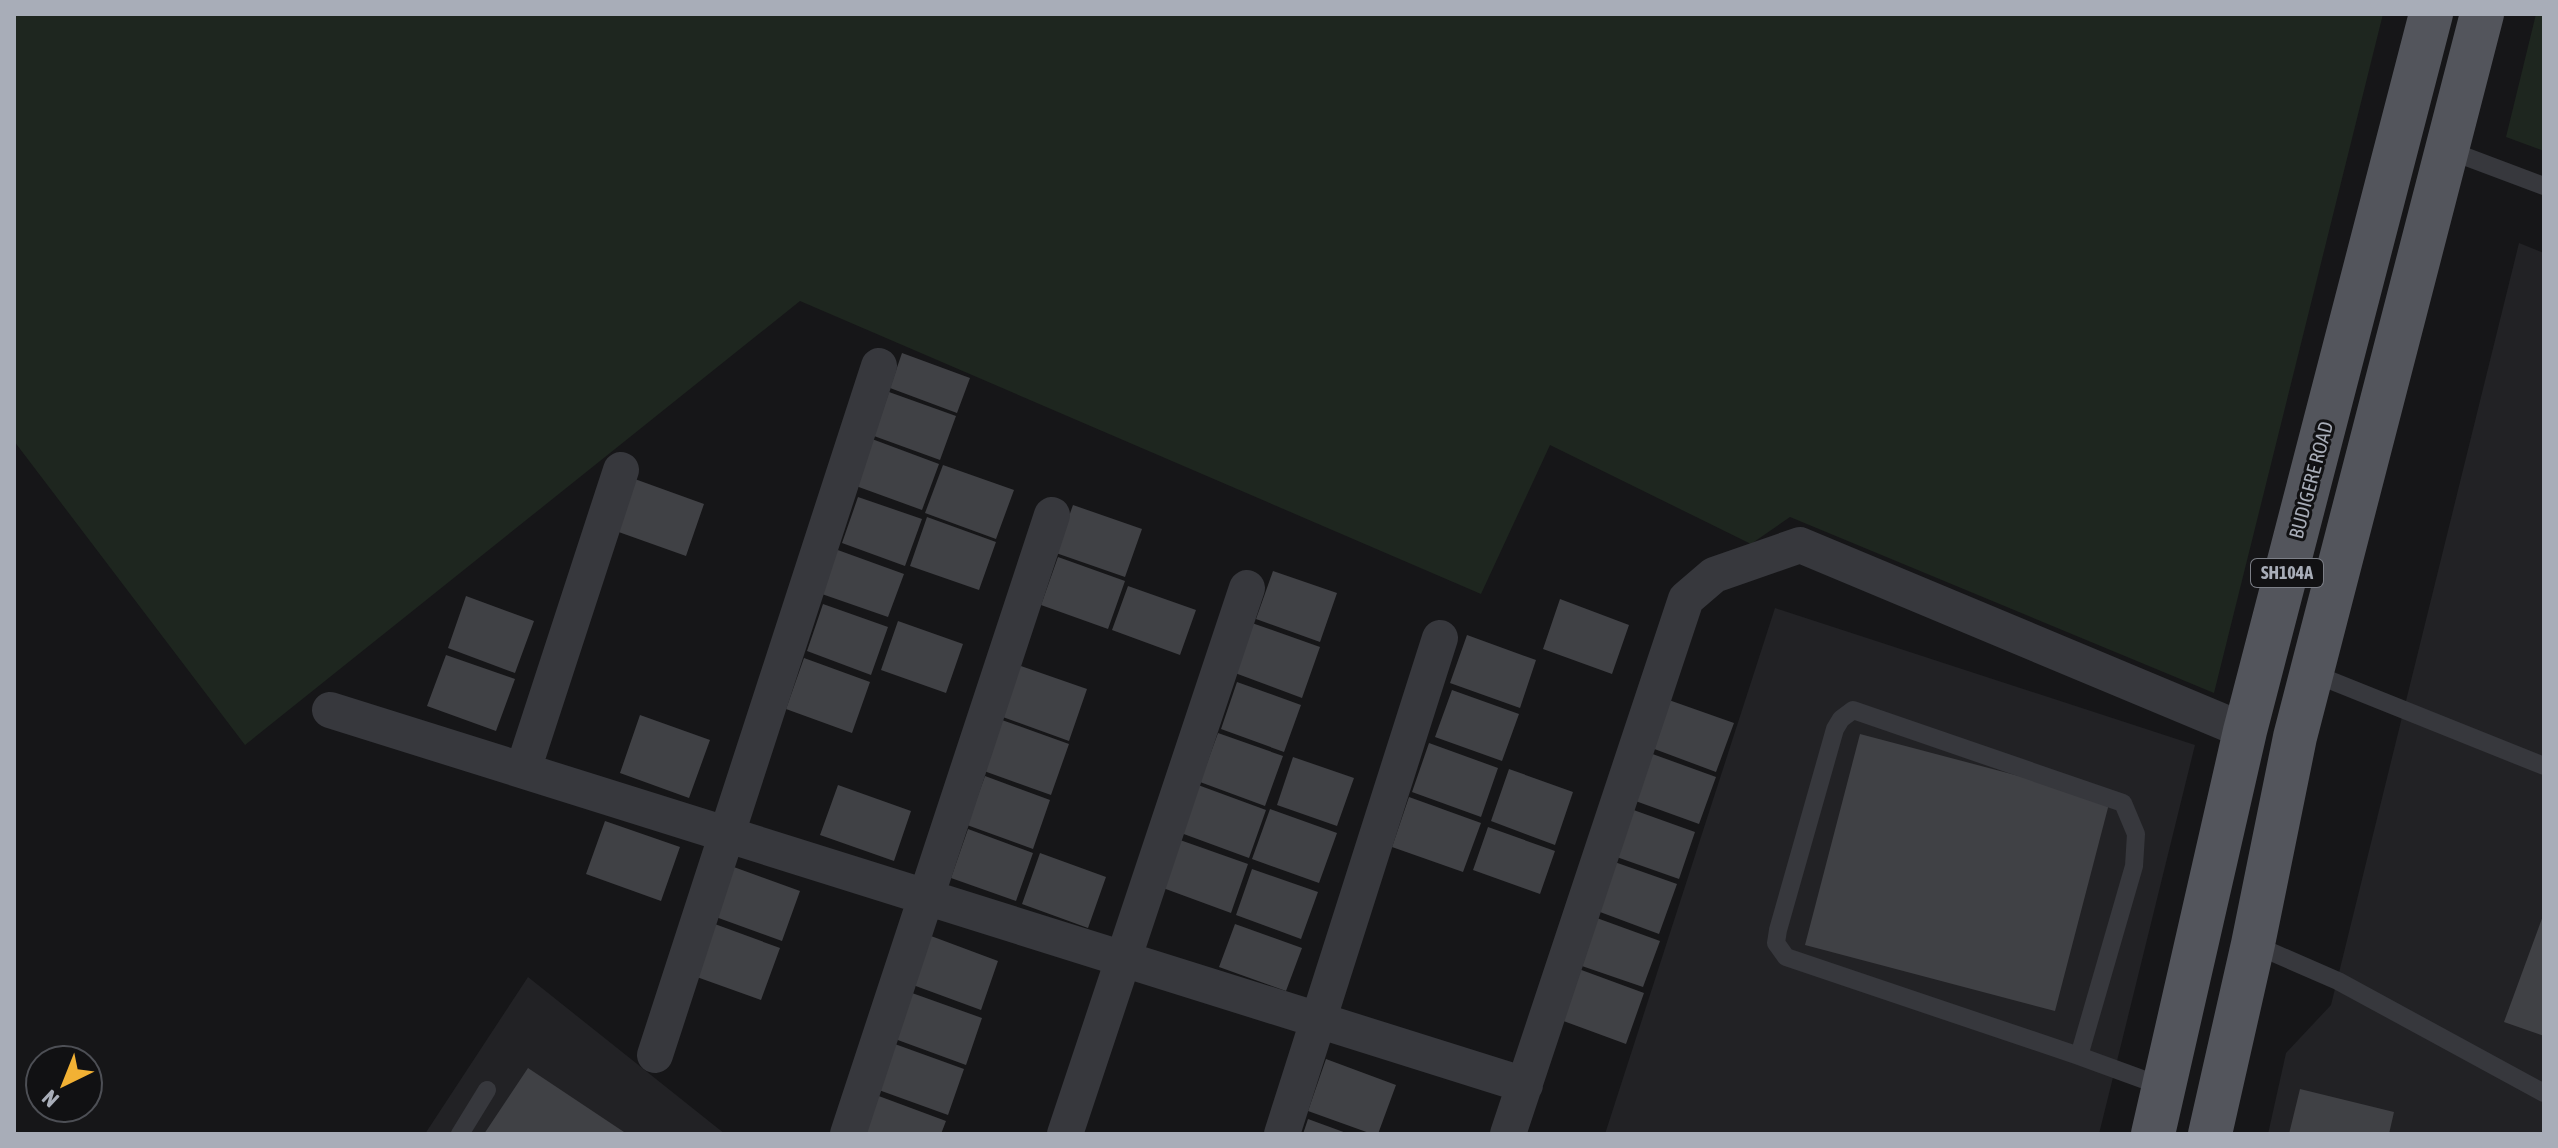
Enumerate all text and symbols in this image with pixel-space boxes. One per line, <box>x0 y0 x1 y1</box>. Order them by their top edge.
street label: BUDIGERE ROAD <box>2284 419 2337 541</box>
road number: SH104A <box>2251 559 2323 587</box>
north arrow <box>24 1044 104 1124</box>
text: N <box>37 1085 64 1113</box>

